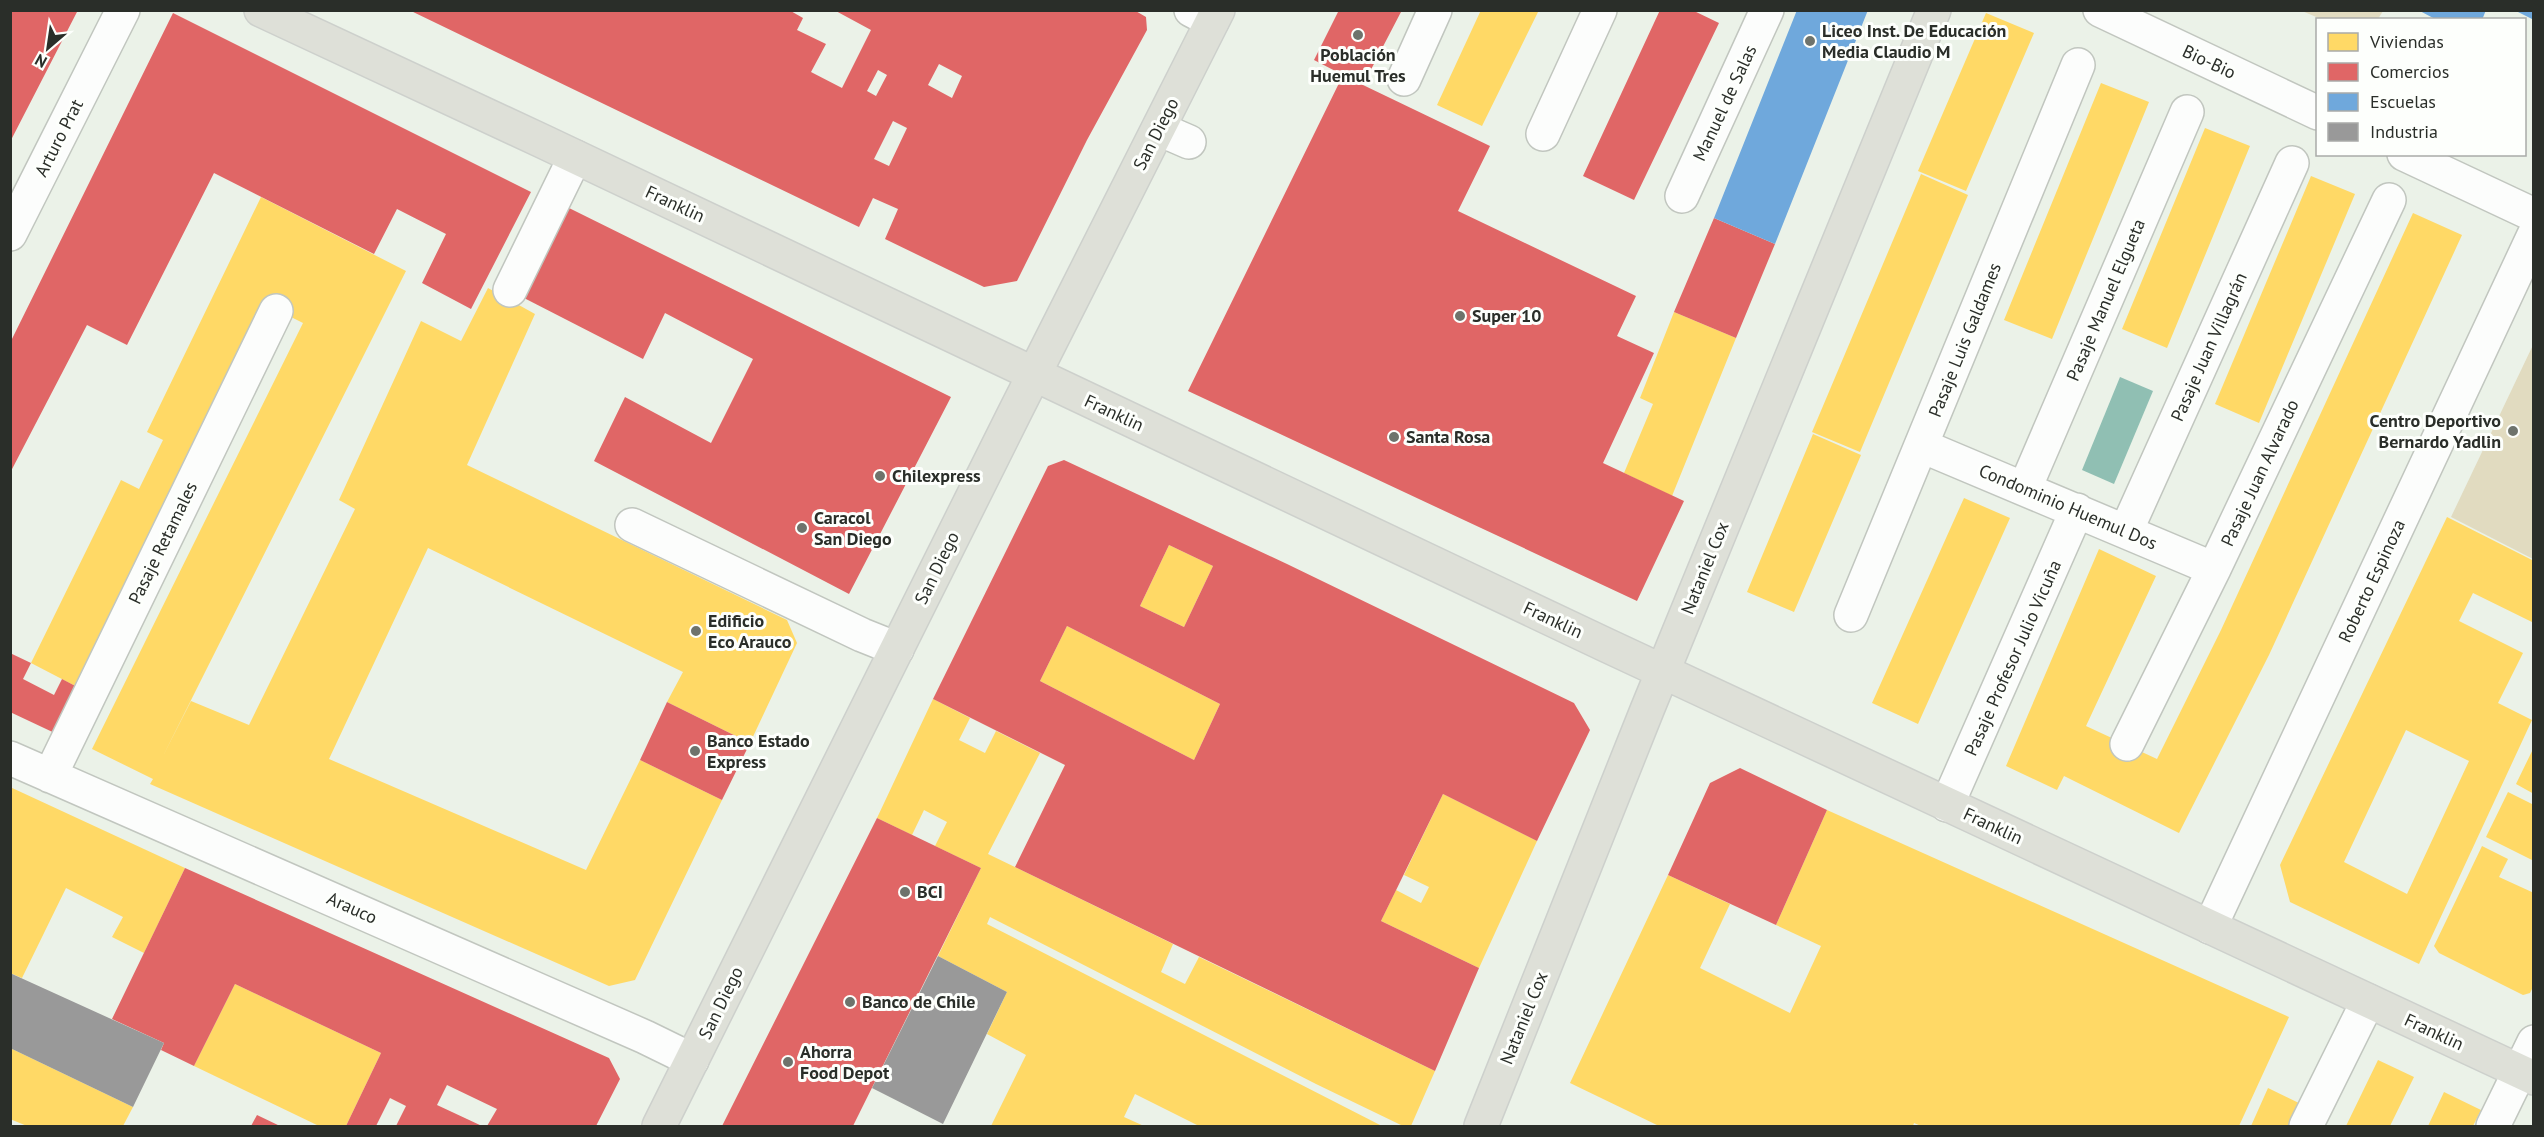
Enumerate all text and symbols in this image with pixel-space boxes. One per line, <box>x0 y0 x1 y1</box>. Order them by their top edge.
north arrow <box>18 18 78 78</box>
legend <box>2316 18 2526 156</box>
place label: Liceo Inst. De Educación Media Claudio M <box>1822 19 2006 63</box>
marker: Población Huemul Tres <box>1351 28 1365 42</box>
text: Viviendas <box>2369 30 2444 53</box>
marker: Liceo Inst. De Educación Media Claudio M <box>1803 34 1817 48</box>
street label: Bio-Bio <box>2179 39 2240 84</box>
street label: Manuel de Salas <box>1688 41 1762 165</box>
place label: Población Huemul Tres <box>1310 43 1406 87</box>
text: N <box>31 50 50 72</box>
text: Comercios <box>2370 60 2449 83</box>
text: Escuelas <box>2370 90 2436 113</box>
street label: San Diego <box>1128 94 1184 174</box>
street label: Arturo Prat <box>29 95 88 180</box>
text: Industria <box>2370 120 2438 143</box>
street label: Franklin <box>642 180 709 227</box>
street label: Pasaje Manuel Elgueta <box>2061 215 2150 384</box>
street label: Pasaje Luis Galdames <box>1923 259 2006 420</box>
street label: Pasaje Juan Villagrán <box>2165 269 2252 425</box>
place label: Super 10 <box>1472 304 1541 327</box>
marker: Super 10 <box>1453 309 1467 323</box>
street label: Franklin <box>1081 389 1148 436</box>
street label: Pasaje Juan Alvarado <box>2215 396 2304 550</box>
place label: Centro Deportivo Bernardo Yadlin <box>2370 409 2501 453</box>
marker: Centro Deportivo Bernardo Yadlin <box>2506 424 2520 438</box>
place label: Santa Rosa <box>1406 425 1490 448</box>
marker: Santa Rosa <box>1387 430 1401 444</box>
street label: Condominio Huemul Dos <box>1976 459 2161 555</box>
place label: Chilexpress <box>892 464 981 487</box>
marker: Chilexpress <box>873 469 887 483</box>
street label: Pasaje Retamales <box>123 478 202 608</box>
place label: Caracol San Diego <box>814 506 892 550</box>
street label: Roberto Espinoza <box>2333 516 2410 646</box>
street label: Nataniel Cox <box>1676 518 1734 618</box>
marker: Caracol San Diego <box>795 521 809 535</box>
street label: San Diego <box>909 528 964 608</box>
street label: Pasaje Profesor Julio Vicuña <box>1959 556 2066 759</box>
street label: Franklin <box>1520 596 1587 643</box>
place label: Edificio Eco Arauco <box>708 609 792 653</box>
marker: Edificio Eco Arauco <box>689 624 703 638</box>
place label: Banco Estado Express <box>707 729 810 773</box>
marker: Banco Estado Express <box>688 744 702 758</box>
street label: Franklin <box>1960 802 2027 849</box>
place label: BCI <box>917 880 943 903</box>
marker: BCI <box>898 885 912 899</box>
street label: Arauco <box>323 886 381 929</box>
street label: San Diego <box>693 963 748 1043</box>
street label: Nataniel Cox <box>1495 968 1553 1068</box>
place label: Banco de Chile <box>862 990 975 1013</box>
marker: Banco de Chile <box>843 995 857 1009</box>
street label: Franklin <box>2401 1008 2468 1055</box>
place label: Ahorra Food Depot <box>800 1040 890 1084</box>
marker: Ahorra Food Depot <box>781 1055 795 1069</box>

